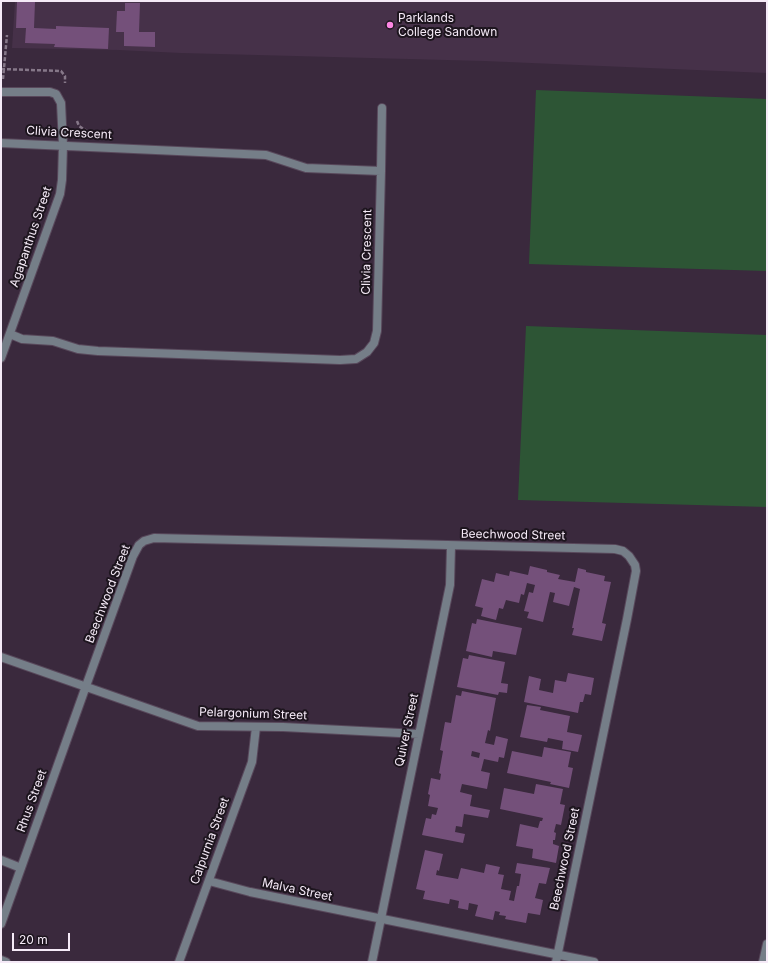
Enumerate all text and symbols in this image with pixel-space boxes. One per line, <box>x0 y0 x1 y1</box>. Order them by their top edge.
place label: Parklands College Sandown <box>398 11 497 39</box>
marker: Parklands College Sandown <box>385 20 395 30</box>
street label: Clivia Crescent <box>26 124 112 142</box>
street label: Agapanthus Street <box>7 185 55 289</box>
street label: Clivia Crescent <box>359 209 375 295</box>
street label: Beechwood Street <box>461 527 565 543</box>
street label: Beechwood Street <box>83 543 133 645</box>
street label: Quiver Street <box>392 692 422 768</box>
street label: Pelargonium Street <box>199 705 307 723</box>
street label: Rhus Street <box>14 768 50 834</box>
street label: Calpurnia Street <box>188 796 232 886</box>
street label: Beechwood Street <box>547 806 583 912</box>
street label: Malva Street <box>261 876 333 904</box>
scale bar <box>14 925 72 951</box>
text: 20 m <box>19 932 48 947</box>

